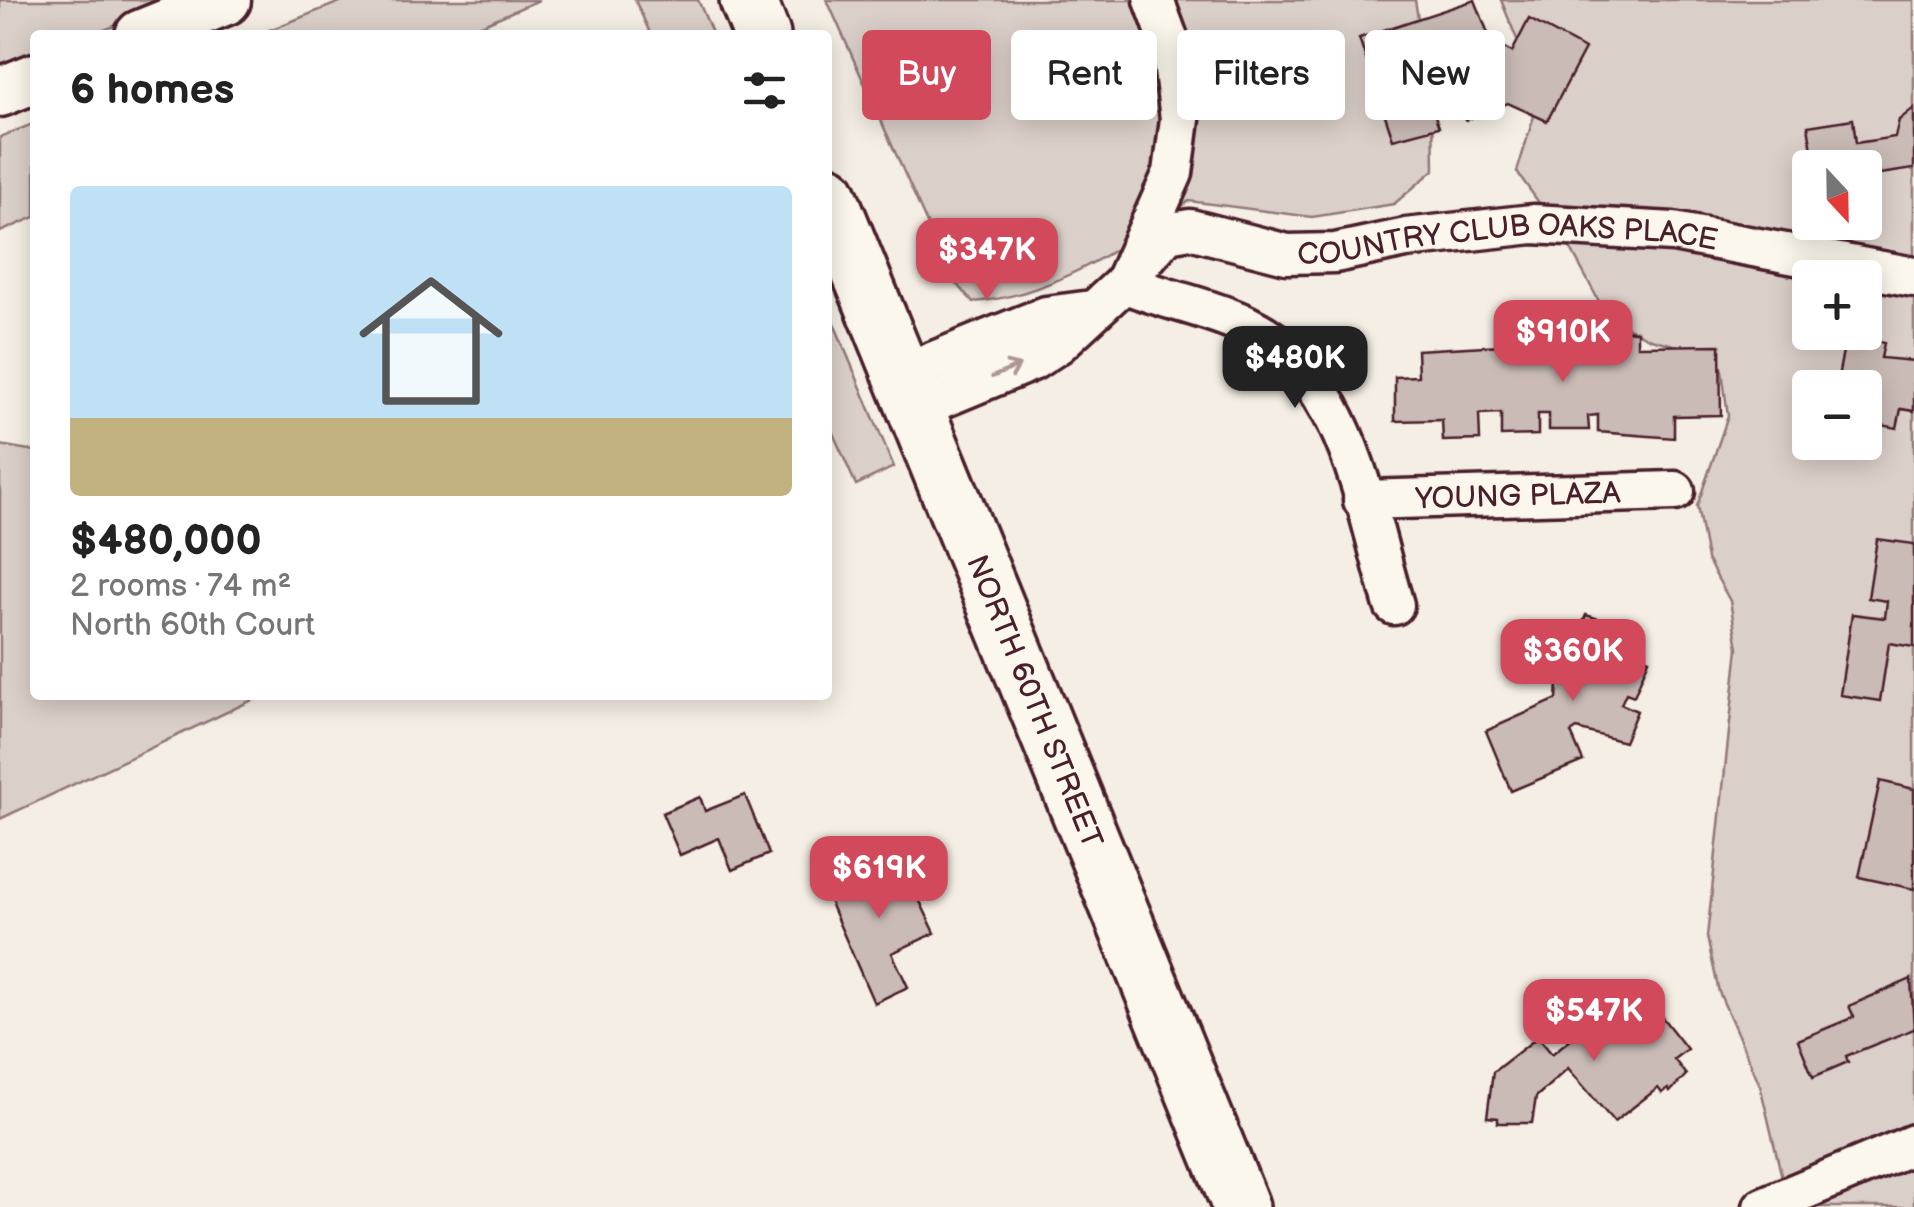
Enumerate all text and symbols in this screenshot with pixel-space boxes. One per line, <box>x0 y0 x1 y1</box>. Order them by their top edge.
chip: Buy <box>862 30 991 120</box>
chip: Rent <box>1011 30 1157 120</box>
chip: Filters <box>1177 30 1345 120</box>
chip: New <box>1365 30 1505 120</box>
icon: filters <box>737 63 792 118</box>
text: 6 homes <box>70 65 234 116</box>
north arrow <box>1792 150 1882 240</box>
map controls <box>1792 150 1882 460</box>
street label: COUNTRY CLUB OAKS PLACE <box>1297 207 1721 273</box>
pin: $347K <box>917 218 1057 303</box>
text: $347K <box>938 231 1036 270</box>
icon: home <box>341 251 521 431</box>
button: + <box>1792 260 1882 350</box>
pin: $910K <box>1493 300 1633 385</box>
text: $910K <box>1515 313 1611 352</box>
pin: $480K <box>1225 326 1365 411</box>
text: $480K <box>1245 339 1345 378</box>
one-way arrow <box>990 361 1021 379</box>
button: − <box>1792 370 1882 460</box>
street label: YOUNG PLAZA <box>1414 476 1622 518</box>
text: $480,000 <box>70 516 262 567</box>
street label: NORTH 60TH STREET <box>958 550 1110 853</box>
text: 2 rooms · 74 m² <box>70 567 291 606</box>
text: North 60th Court <box>70 606 315 645</box>
pin: $360K <box>1503 619 1643 704</box>
text: $360K <box>1523 632 1623 671</box>
pin: $619K <box>809 836 949 921</box>
text: $619K <box>832 849 926 888</box>
pin: $547K <box>1524 979 1664 1064</box>
text: $547K <box>1545 992 1643 1031</box>

